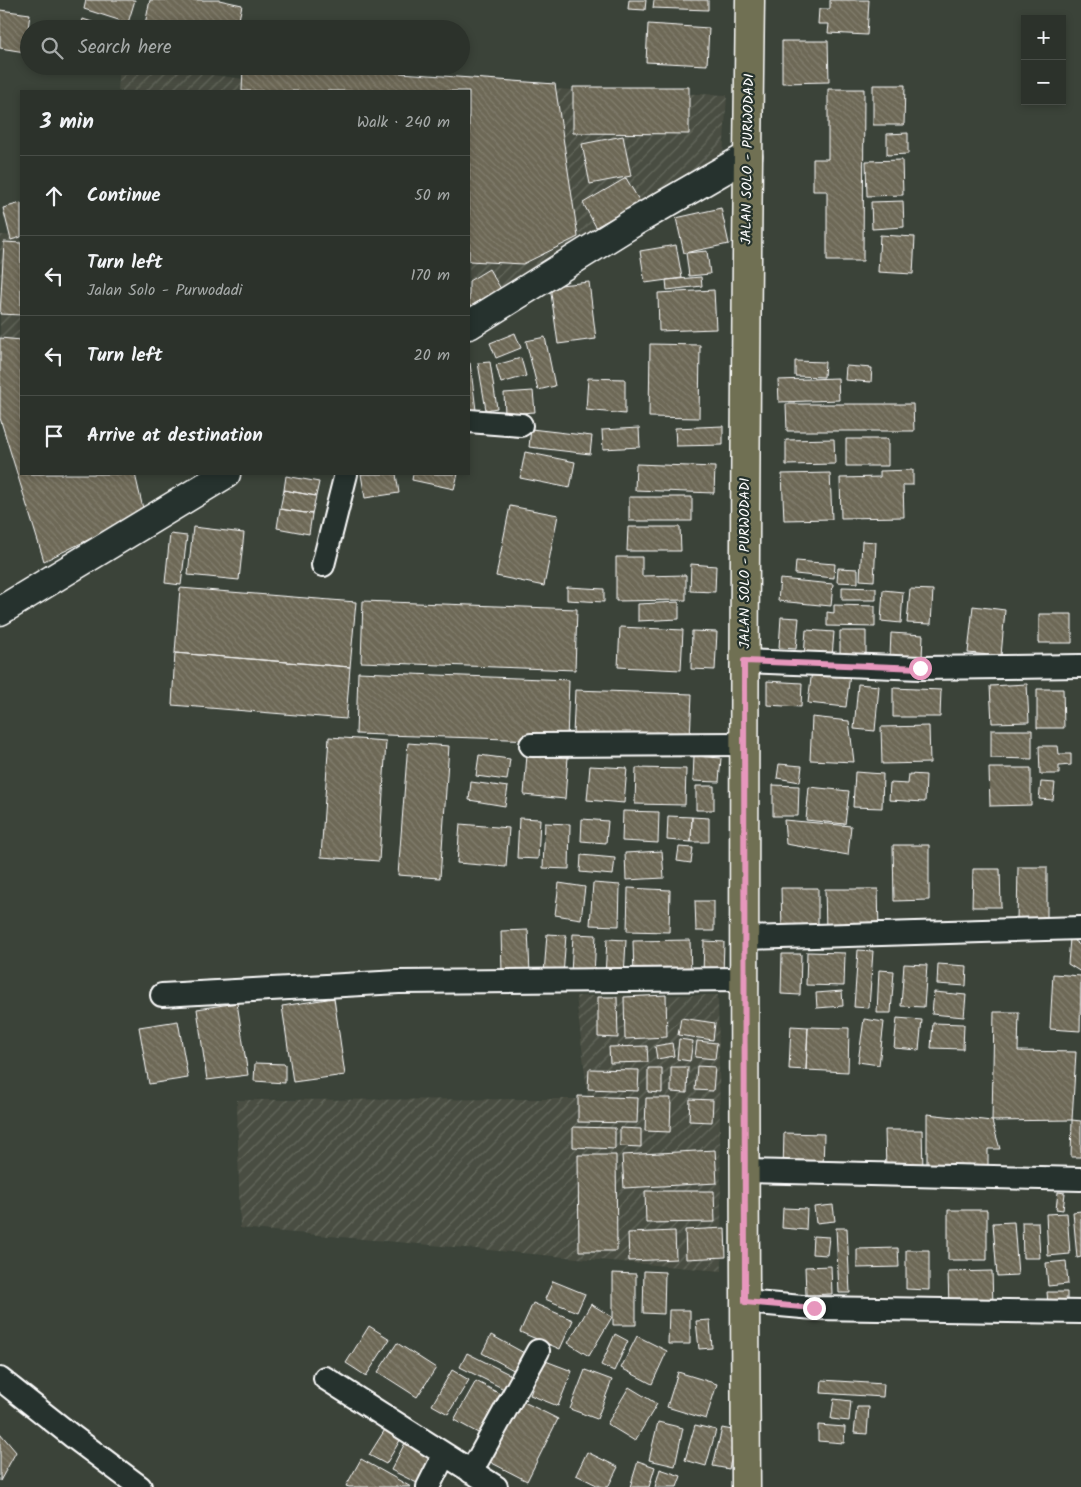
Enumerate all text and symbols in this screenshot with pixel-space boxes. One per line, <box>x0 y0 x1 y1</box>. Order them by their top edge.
map controls <box>1021 15 1066 105</box>
button: + <box>1021 15 1066 60</box>
search box <box>20 20 470 75</box>
text: Search here <box>78 33 172 63</box>
icon: search <box>38 34 66 62</box>
button: − <box>1021 60 1066 105</box>
street label: JALAN SOLO - PURWODADI <box>736 73 760 245</box>
text: 3 min <box>40 106 94 139</box>
text: Walk · 240 m <box>357 110 450 135</box>
text: Continue <box>87 181 160 211</box>
icon: ahead <box>40 182 68 210</box>
text: 50 m <box>414 183 450 208</box>
text: Turn left <box>87 248 162 278</box>
icon: left <box>40 262 68 290</box>
text: 170 m <box>410 263 450 288</box>
text: Jalan Solo - Purwodadi <box>87 278 242 303</box>
text: Turn left <box>87 341 162 371</box>
icon: left <box>40 342 68 370</box>
text: 20 m <box>414 343 450 368</box>
text: Arrive at destination <box>87 421 263 451</box>
icon: arrive <box>40 422 68 450</box>
street label: JALAN SOLO - PURWODADI <box>734 478 756 648</box>
route start <box>909 657 932 680</box>
route end <box>803 1297 826 1320</box>

